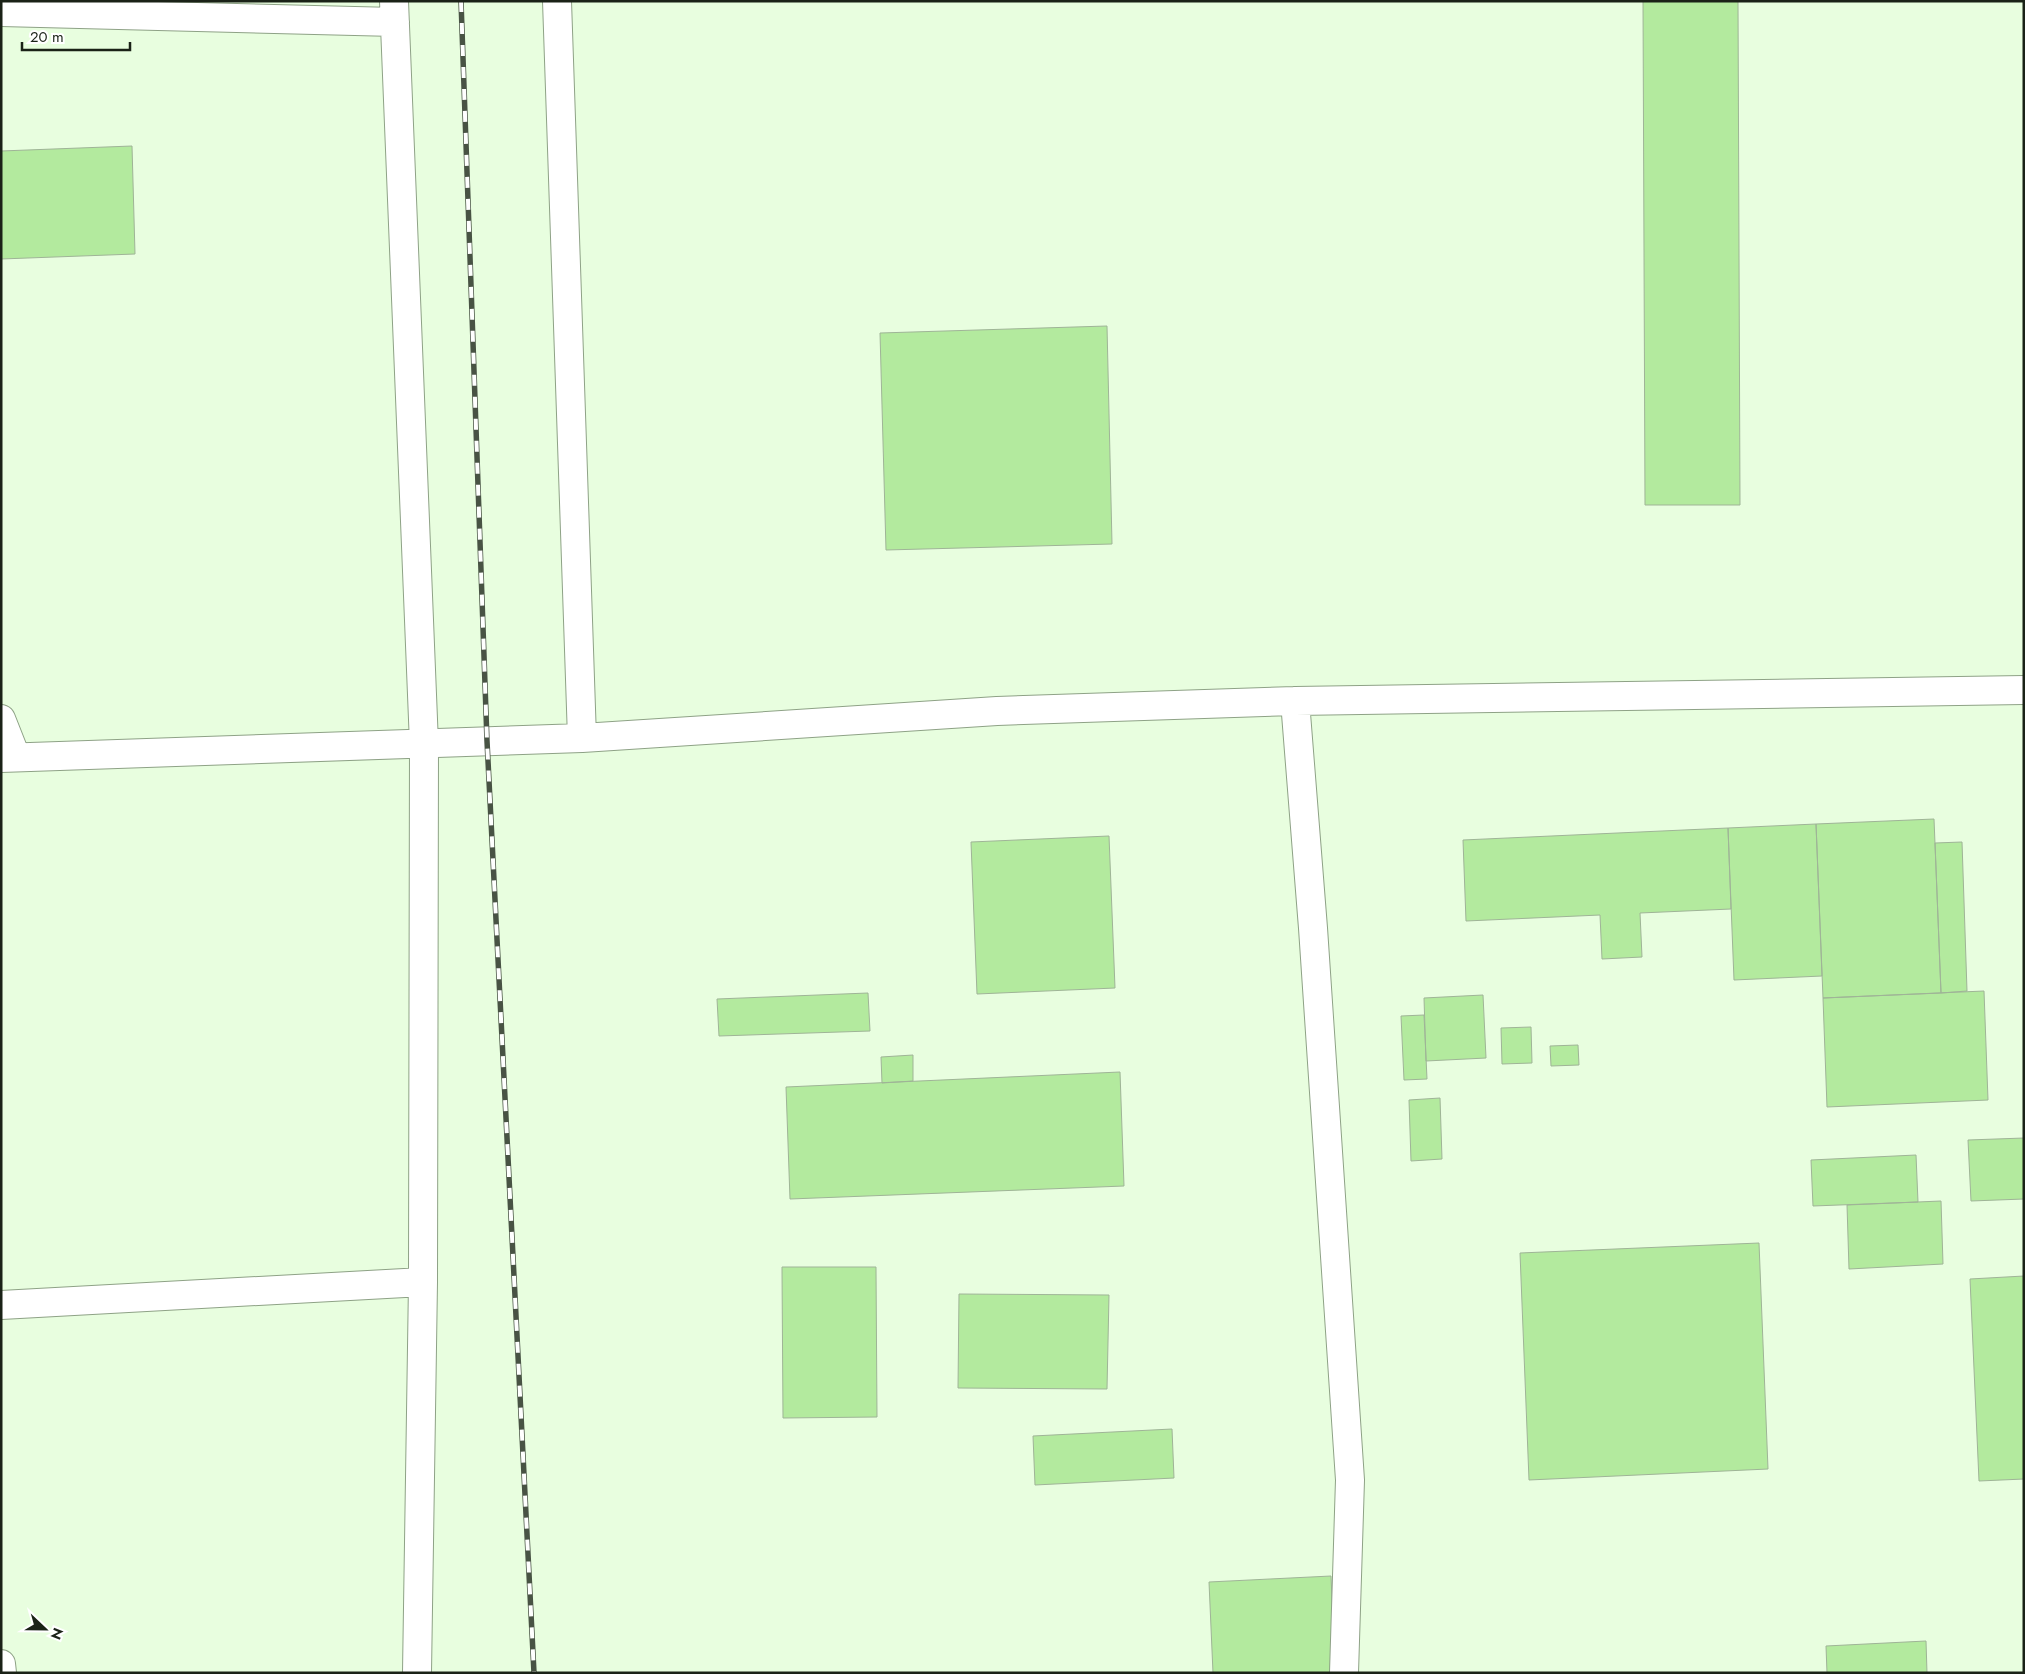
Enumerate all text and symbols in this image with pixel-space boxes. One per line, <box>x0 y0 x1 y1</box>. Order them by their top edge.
scale bar <box>22 20 130 52</box>
text: 20 m <box>30 26 64 48</box>
north arrow <box>20 1604 70 1654</box>
text: N <box>46 1625 68 1643</box>

